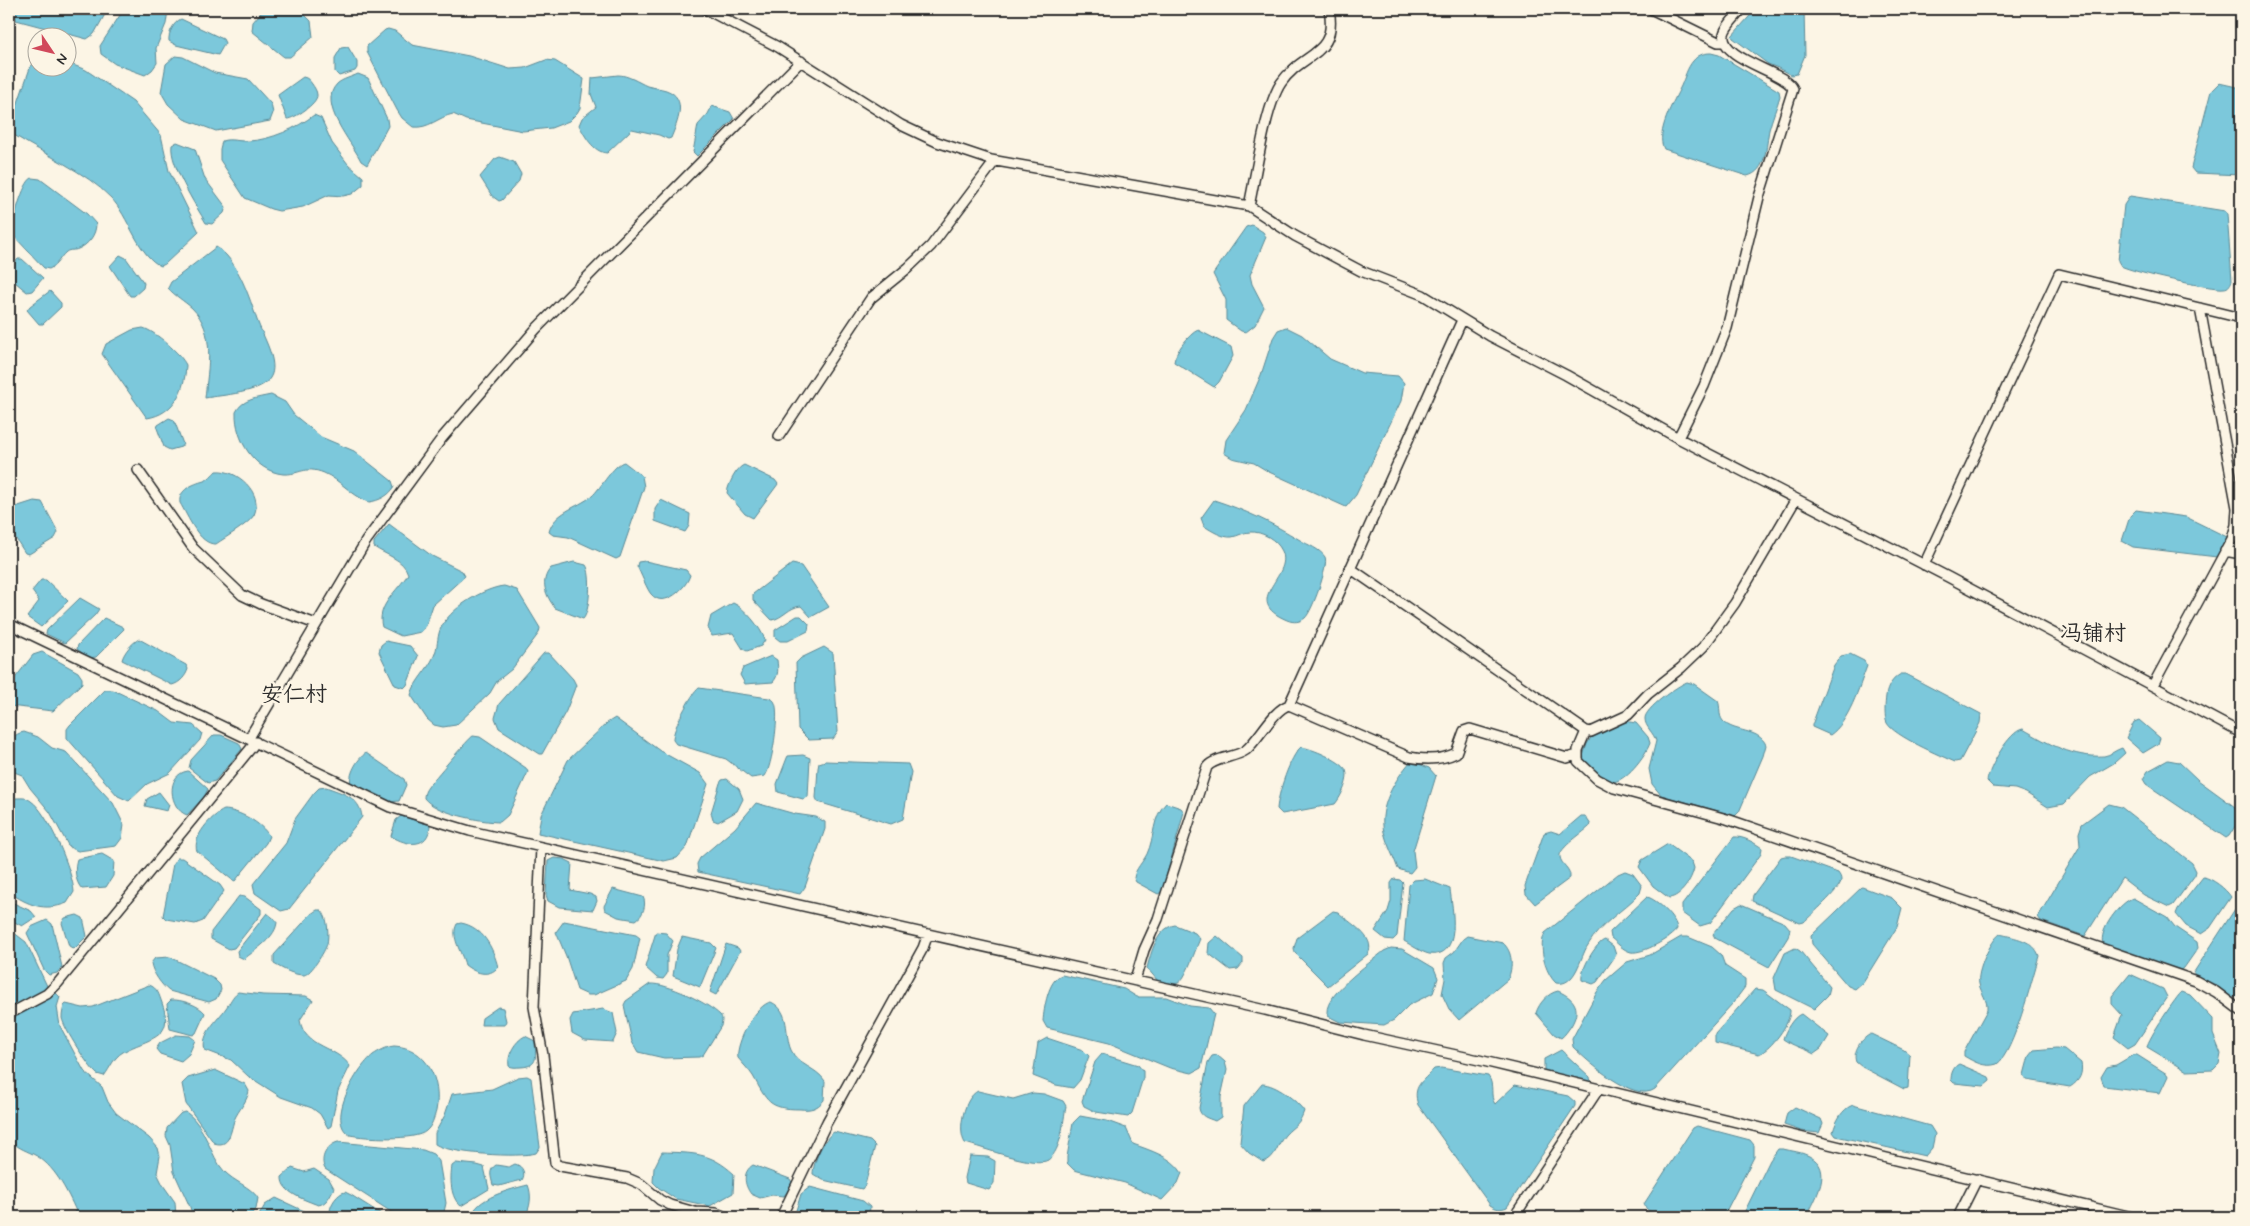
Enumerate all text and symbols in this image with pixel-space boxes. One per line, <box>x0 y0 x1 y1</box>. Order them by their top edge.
north arrow <box>28 28 78 78</box>
text: N <box>52 50 72 68</box>
district label: 冯铺村 <box>2060 620 2126 648</box>
district label: 安仁村 <box>261 681 327 709</box>

